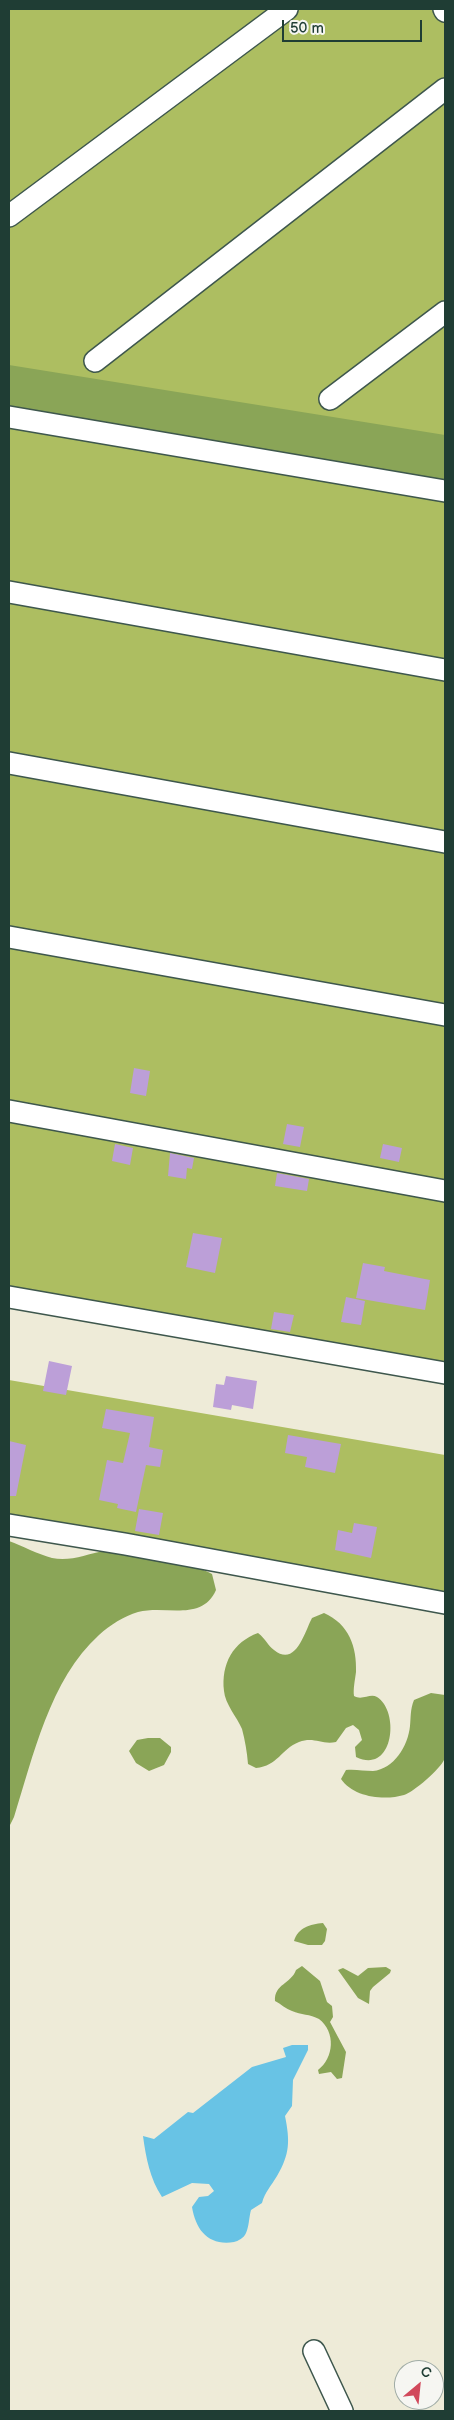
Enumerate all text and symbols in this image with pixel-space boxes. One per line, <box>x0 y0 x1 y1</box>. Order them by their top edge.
scale bar <box>284 10 424 42</box>
text: 50 m <box>290 19 324 38</box>
north arrow <box>394 2360 444 2410</box>
text: С <box>418 2362 434 2382</box>

